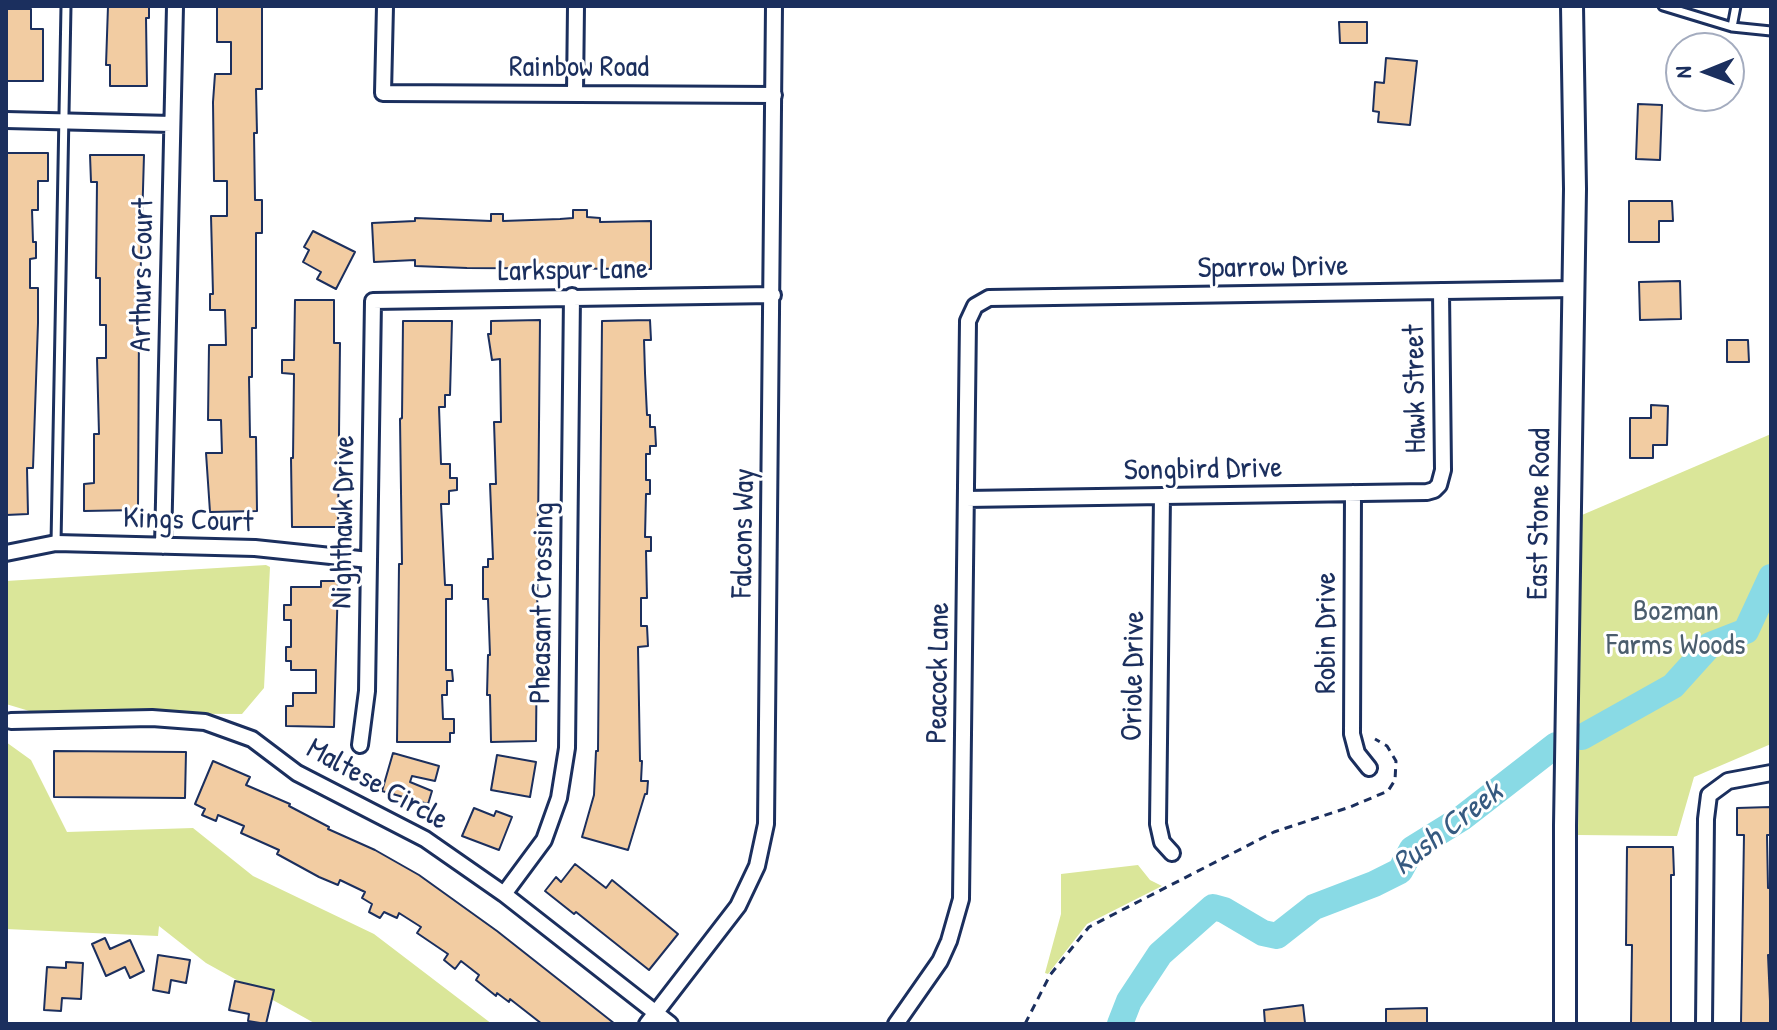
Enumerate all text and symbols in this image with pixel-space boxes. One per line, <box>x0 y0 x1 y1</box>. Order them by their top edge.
north arrow <box>1665 32 1745 112</box>
street label: Rainbow Road <box>509 50 649 86</box>
text: N <box>1668 66 1698 79</box>
street label: Arthurs Court <box>124 198 162 352</box>
street label: Sparrow Drive <box>1197 249 1349 287</box>
street label: Larkspur Lane <box>498 252 648 290</box>
street label: Hawk Street <box>1397 324 1435 454</box>
street label: East Stone Road <box>1521 428 1559 600</box>
street label: Nighthawk Drive <box>324 435 364 609</box>
street label: Songbird Drive <box>1123 451 1283 489</box>
street label: Falcons Way <box>725 468 763 598</box>
street label: Kings Court <box>122 501 254 541</box>
street label: Pheasant Crossing <box>523 502 563 704</box>
street label: Robin Drive <box>1309 572 1345 694</box>
park label: Bozman Farms Woods <box>1606 594 1746 664</box>
street label: Peacock Lane <box>920 602 958 744</box>
street label: Oriole Drive <box>1115 611 1153 741</box>
street label: Maltese Circle <box>300 731 454 839</box>
water label: Rush Creek <box>1385 774 1511 884</box>

